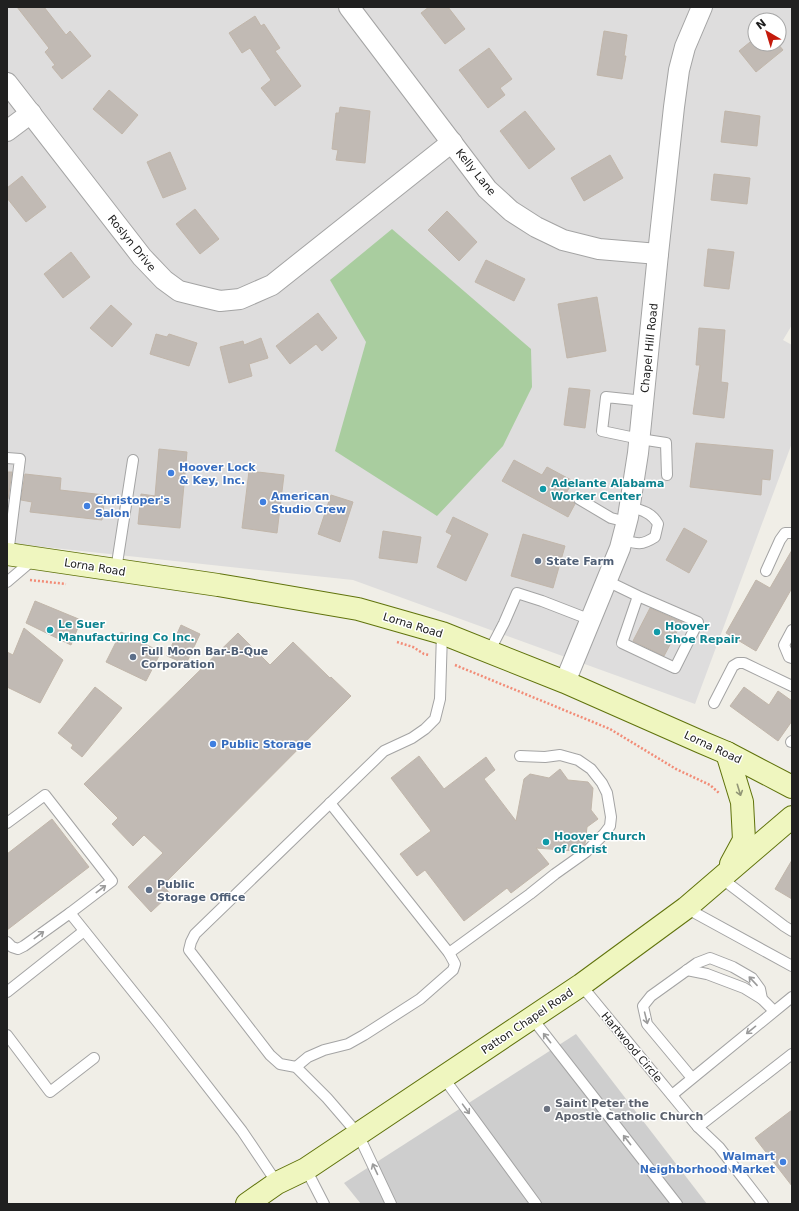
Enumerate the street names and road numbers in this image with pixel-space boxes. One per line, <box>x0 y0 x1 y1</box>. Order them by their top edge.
street label: Kelly Lane <box>453 146 498 198</box>
street label: Roslyn Drive <box>105 212 159 274</box>
street label: Chapel Hill Road <box>638 303 661 394</box>
street label: Lorna Road <box>63 556 126 579</box>
street label: Lorna Road <box>381 610 444 641</box>
street label: Lorna Road <box>682 729 744 766</box>
street label: Patton Chapel Road <box>479 986 576 1057</box>
street label: Hartwood Circle <box>598 1010 665 1085</box>

